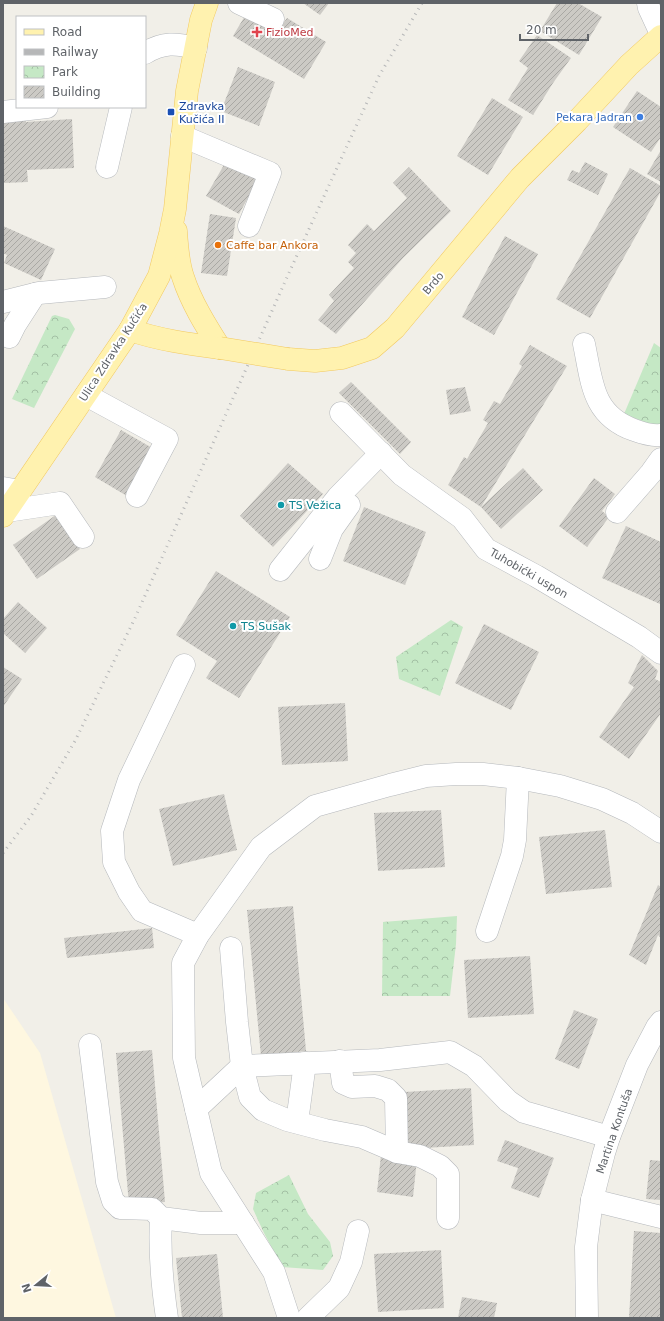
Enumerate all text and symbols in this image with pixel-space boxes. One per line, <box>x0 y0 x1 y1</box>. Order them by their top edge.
legend <box>16 16 146 108</box>
scale bar <box>520 16 588 42</box>
text: 20 m <box>526 23 557 37</box>
text: Road <box>52 25 82 39</box>
marker: FizioMed <box>251 26 263 38</box>
place label: FizioMed <box>266 26 313 39</box>
text: Railway <box>52 45 98 59</box>
text: Park <box>52 65 78 79</box>
text: Building <box>52 85 101 99</box>
place label: Zdravka Kučića II <box>179 100 225 126</box>
marker: Zdravka Kučića II <box>166 107 176 117</box>
place label: Pekara Jadran <box>556 111 632 124</box>
marker: Pekara Jadran <box>635 112 645 122</box>
place label: Caffe bar Ankora <box>226 239 318 252</box>
marker: Caffe bar Ankora <box>213 240 223 250</box>
street label: Brdo <box>420 269 447 297</box>
street label: Ulica Zdravka Kučića <box>77 301 150 404</box>
place label: TS Vežica <box>288 499 341 512</box>
marker: TS Vežica <box>276 500 286 510</box>
street label: Tuhobićki uspon <box>486 545 570 601</box>
place label: TS Sušak <box>240 620 292 633</box>
marker: TS Sušak <box>228 621 238 631</box>
street label: Martina Kontuša <box>594 1087 635 1176</box>
north arrow <box>16 1265 56 1305</box>
text: N <box>19 1282 35 1294</box>

